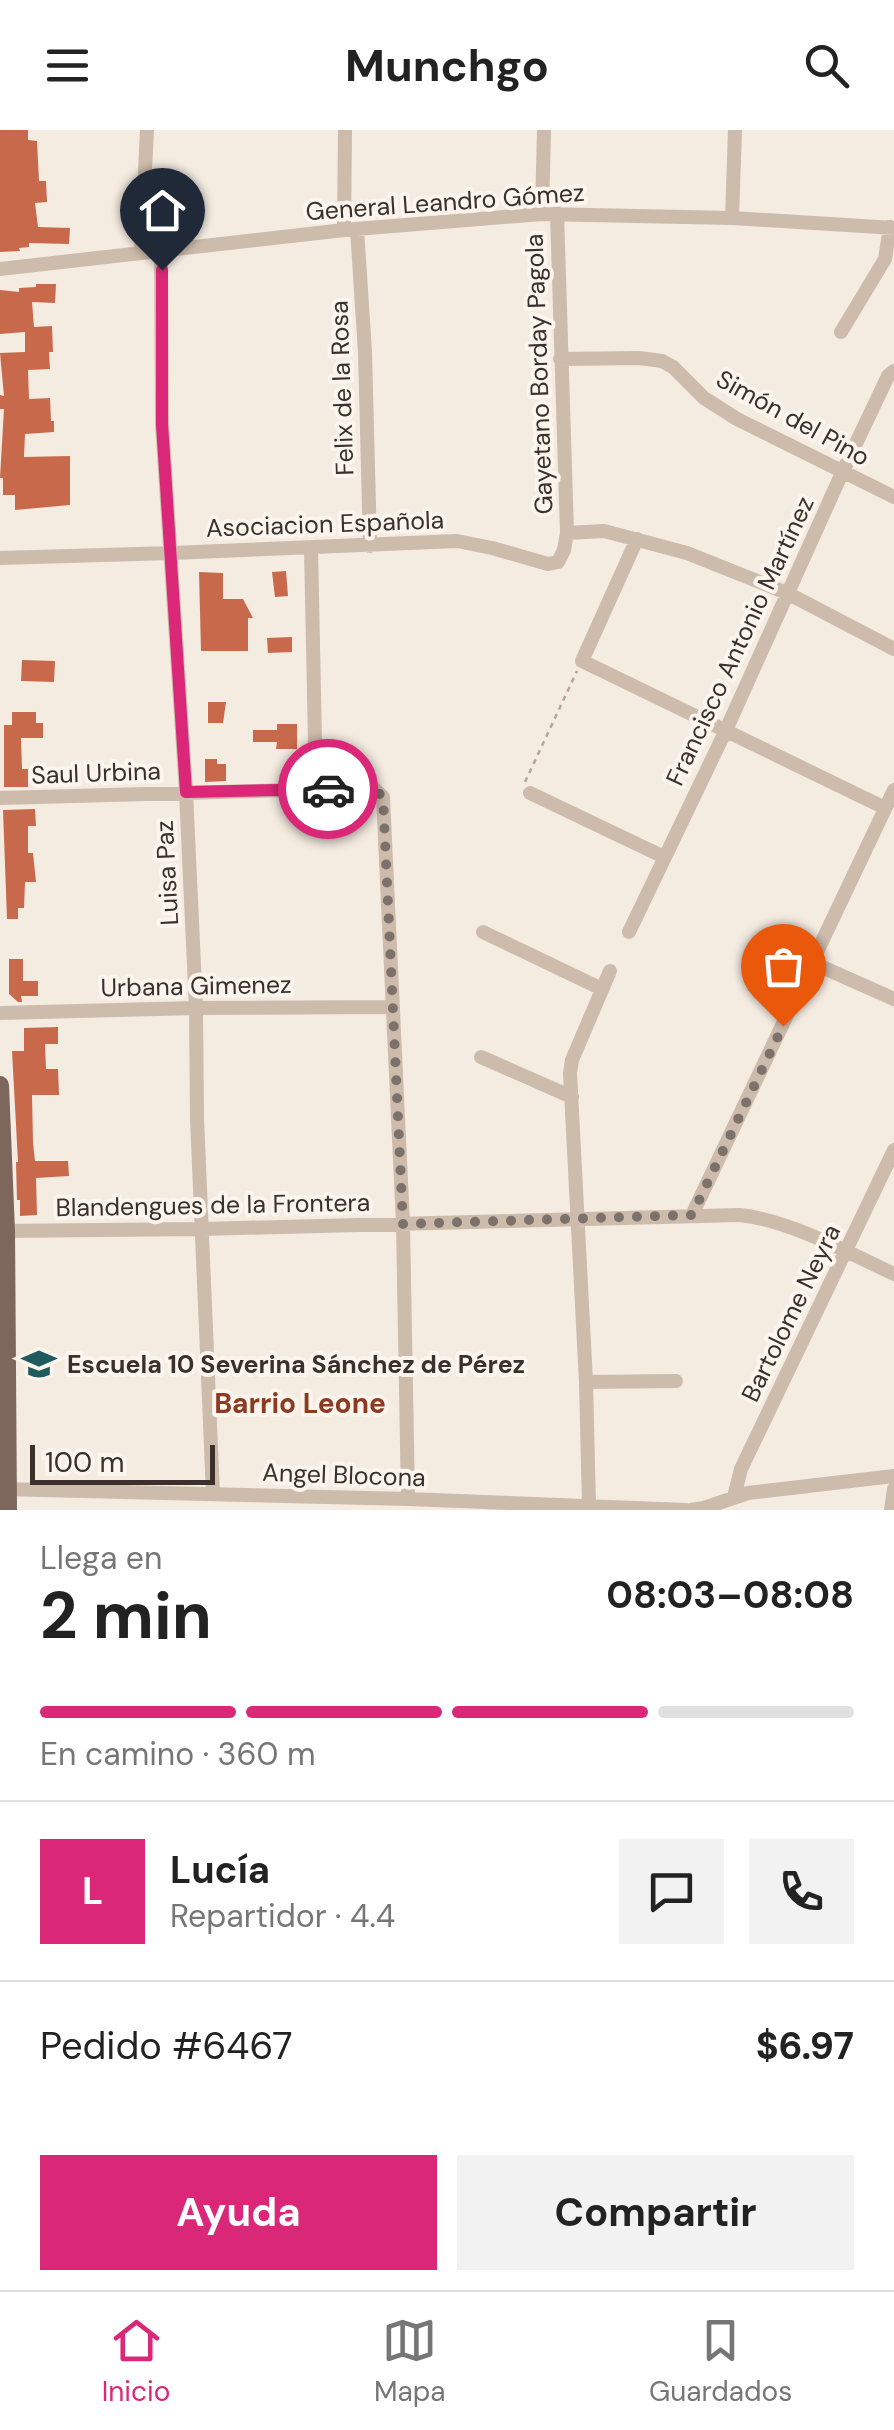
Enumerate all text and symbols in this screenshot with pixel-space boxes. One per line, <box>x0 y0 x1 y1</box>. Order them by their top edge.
text: Munchgo <box>345 36 549 95</box>
icon: menu <box>40 38 95 93</box>
icon: search <box>799 38 854 93</box>
pin <box>120 168 205 271</box>
street label: General Leandro Gómez <box>305 176 585 228</box>
icon: home <box>135 183 190 238</box>
street label: Gayetano Borday Pagola <box>518 233 560 515</box>
street label: Felix de la Rosa <box>322 300 362 476</box>
street label: Simón del Pino <box>710 362 876 474</box>
street label: Francisco Antonio Martínez <box>658 491 822 791</box>
street label: Asociacion Española <box>205 503 445 545</box>
courier <box>278 739 378 839</box>
street label: Saul Urbina <box>31 754 161 792</box>
icon: car <box>301 762 356 817</box>
street label: Luisa Paz <box>148 820 186 926</box>
pin <box>741 924 826 1027</box>
icon: bag <box>756 939 811 994</box>
street label: Urbana Gimenez <box>100 968 292 1004</box>
street label: Blandengues de la Frontera <box>55 1186 371 1224</box>
street label: Bartolome Neyra <box>734 1219 848 1407</box>
school or university icon: Escuela 10 Severina Sánchez de Pérez <box>20 1345 58 1383</box>
place label: Escuela 10 Severina Sánchez de Pérez <box>67 1348 525 1381</box>
district label: Barrio Leone <box>214 1385 386 1422</box>
scale bar <box>30 1440 215 1484</box>
text: 100 m <box>45 1444 124 1481</box>
street label: Angel Blocona <box>262 1456 426 1494</box>
text: Llega en <box>40 1537 162 1579</box>
text: 08:03–08:08 <box>606 1570 854 1620</box>
text: 2 min <box>40 1574 212 1658</box>
text: En camino · 360 m <box>40 1733 316 1775</box>
button: chat <box>619 1839 724 1944</box>
button: phone <box>749 1839 854 1944</box>
text: Lucía <box>170 1845 270 1895</box>
text: L <box>82 1866 103 1916</box>
text: Repartidor · 4.4 <box>170 1895 395 1937</box>
text: Pedido #6467 <box>40 2021 293 2071</box>
text: $6.97 <box>756 2021 854 2071</box>
button: Ayuda <box>40 2155 437 2270</box>
button: Compartir <box>457 2155 854 2270</box>
tab: Inicio <box>102 2313 170 2410</box>
tab: Mapa <box>374 2313 445 2410</box>
tab: Guardados <box>649 2313 792 2410</box>

